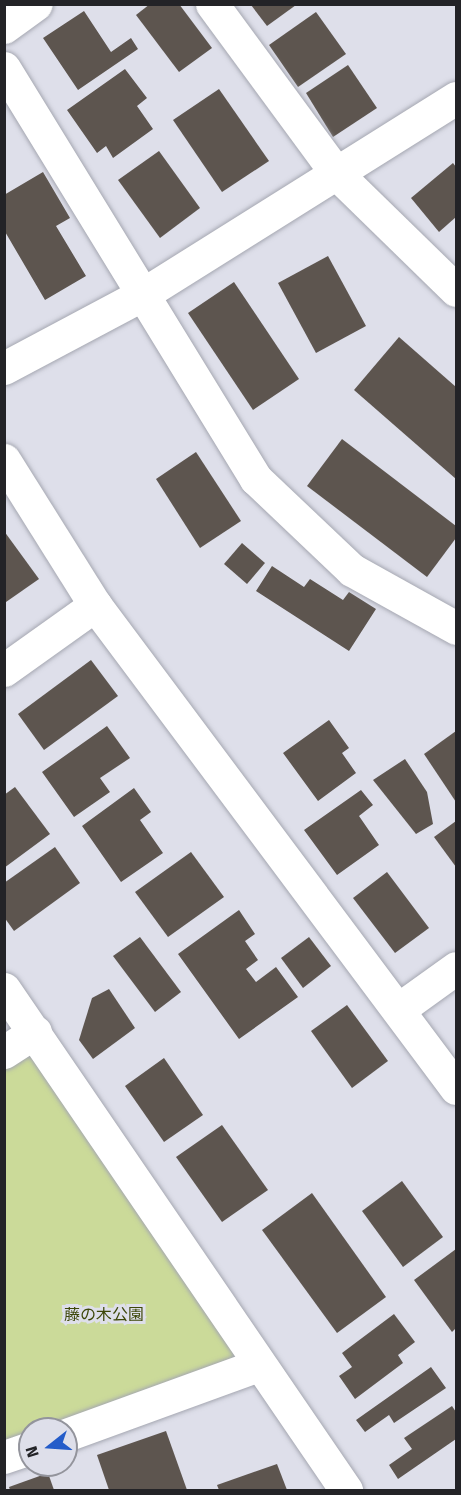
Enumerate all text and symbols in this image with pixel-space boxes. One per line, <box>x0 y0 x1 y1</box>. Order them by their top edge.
park label: 藤の木公園 <box>64 1305 144 1325</box>
north arrow <box>18 1417 78 1477</box>
text: N <box>22 1444 43 1460</box>

